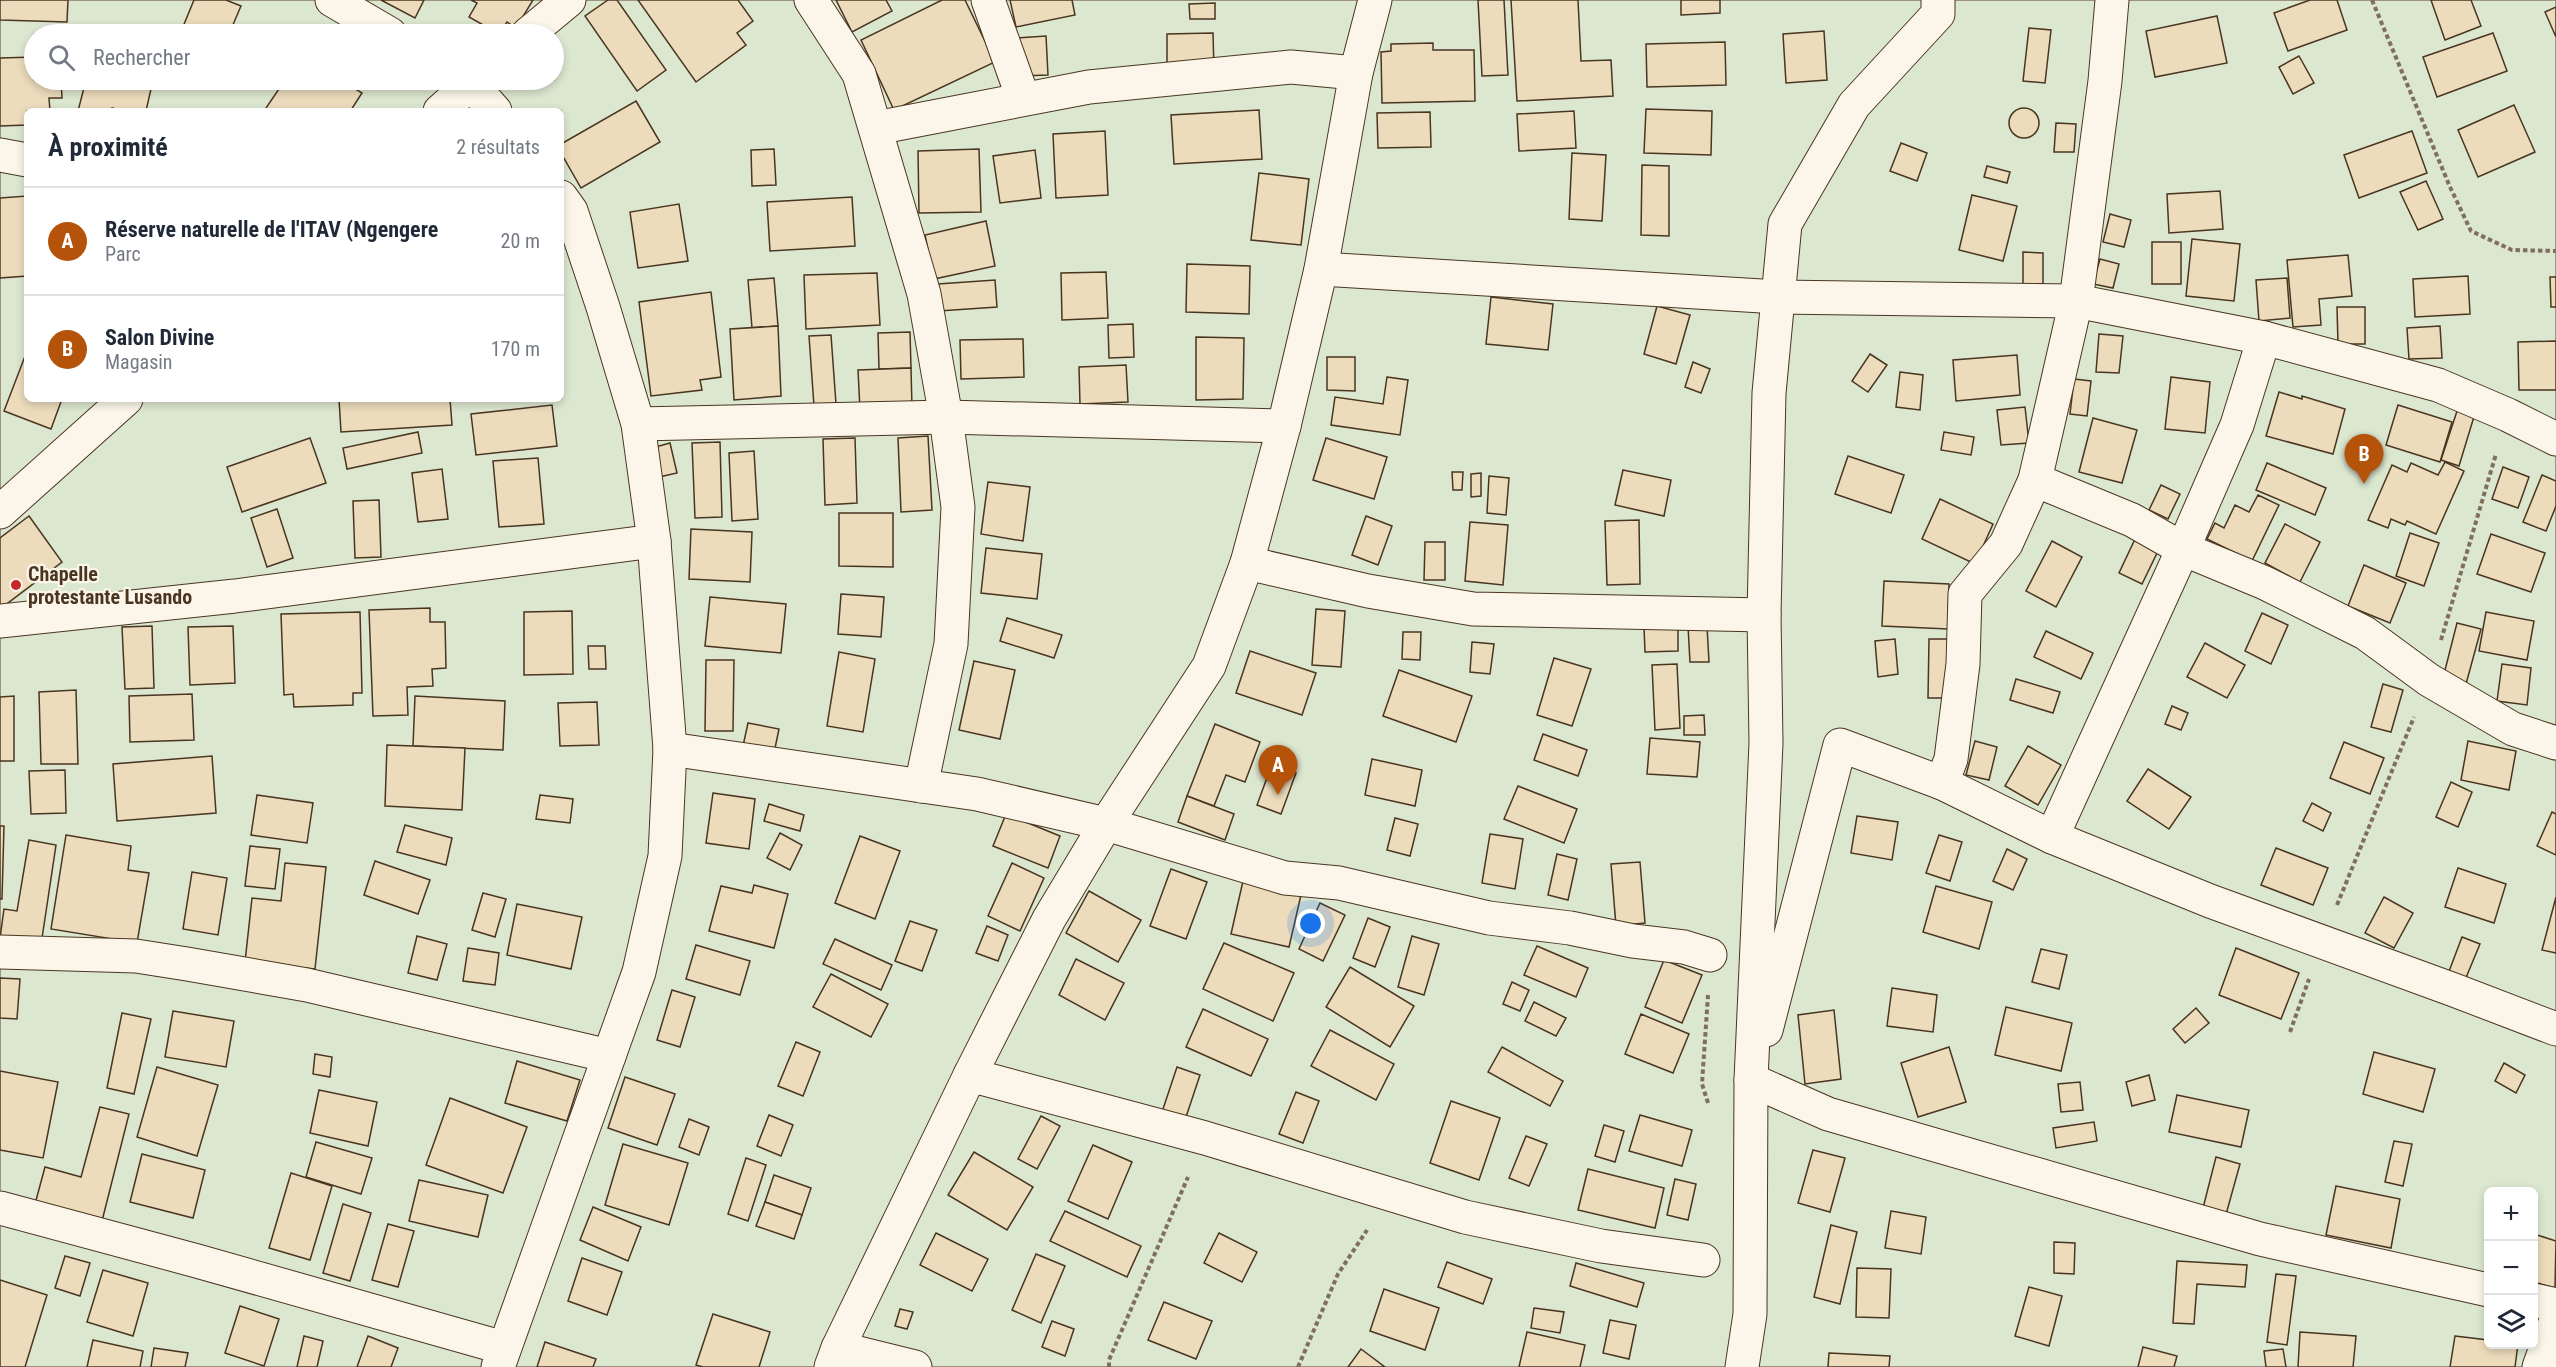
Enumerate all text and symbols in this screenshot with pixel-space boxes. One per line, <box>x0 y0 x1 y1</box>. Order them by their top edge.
search box <box>24 24 564 90</box>
icon: search <box>45 41 78 74</box>
text: Rechercher <box>93 45 190 70</box>
text: À proximité <box>48 132 168 162</box>
text: 2 résultats <box>456 135 540 159</box>
text: Réserve naturelle de l'ITAV (Ngengere <box>105 217 438 242</box>
text: A <box>62 229 73 253</box>
text: 20 m <box>501 229 540 253</box>
text: Parc <box>105 242 141 266</box>
text: Salon Divine <box>105 325 214 350</box>
text: B <box>62 337 73 361</box>
text: 170 m <box>491 337 540 361</box>
text: Magasin <box>105 350 173 374</box>
pin: B <box>2344 434 2384 484</box>
place label: Chapelle protestante Lusando <box>28 562 192 609</box>
marker: Chapelle protestante Lusando <box>9 578 23 592</box>
pin: A <box>1258 746 1298 795</box>
your location <box>1296 909 1325 938</box>
map controls <box>2484 1187 2538 1349</box>
button: + <box>2484 1187 2538 1241</box>
button: − <box>2484 1241 2538 1295</box>
button: layers <box>2484 1295 2538 1349</box>

